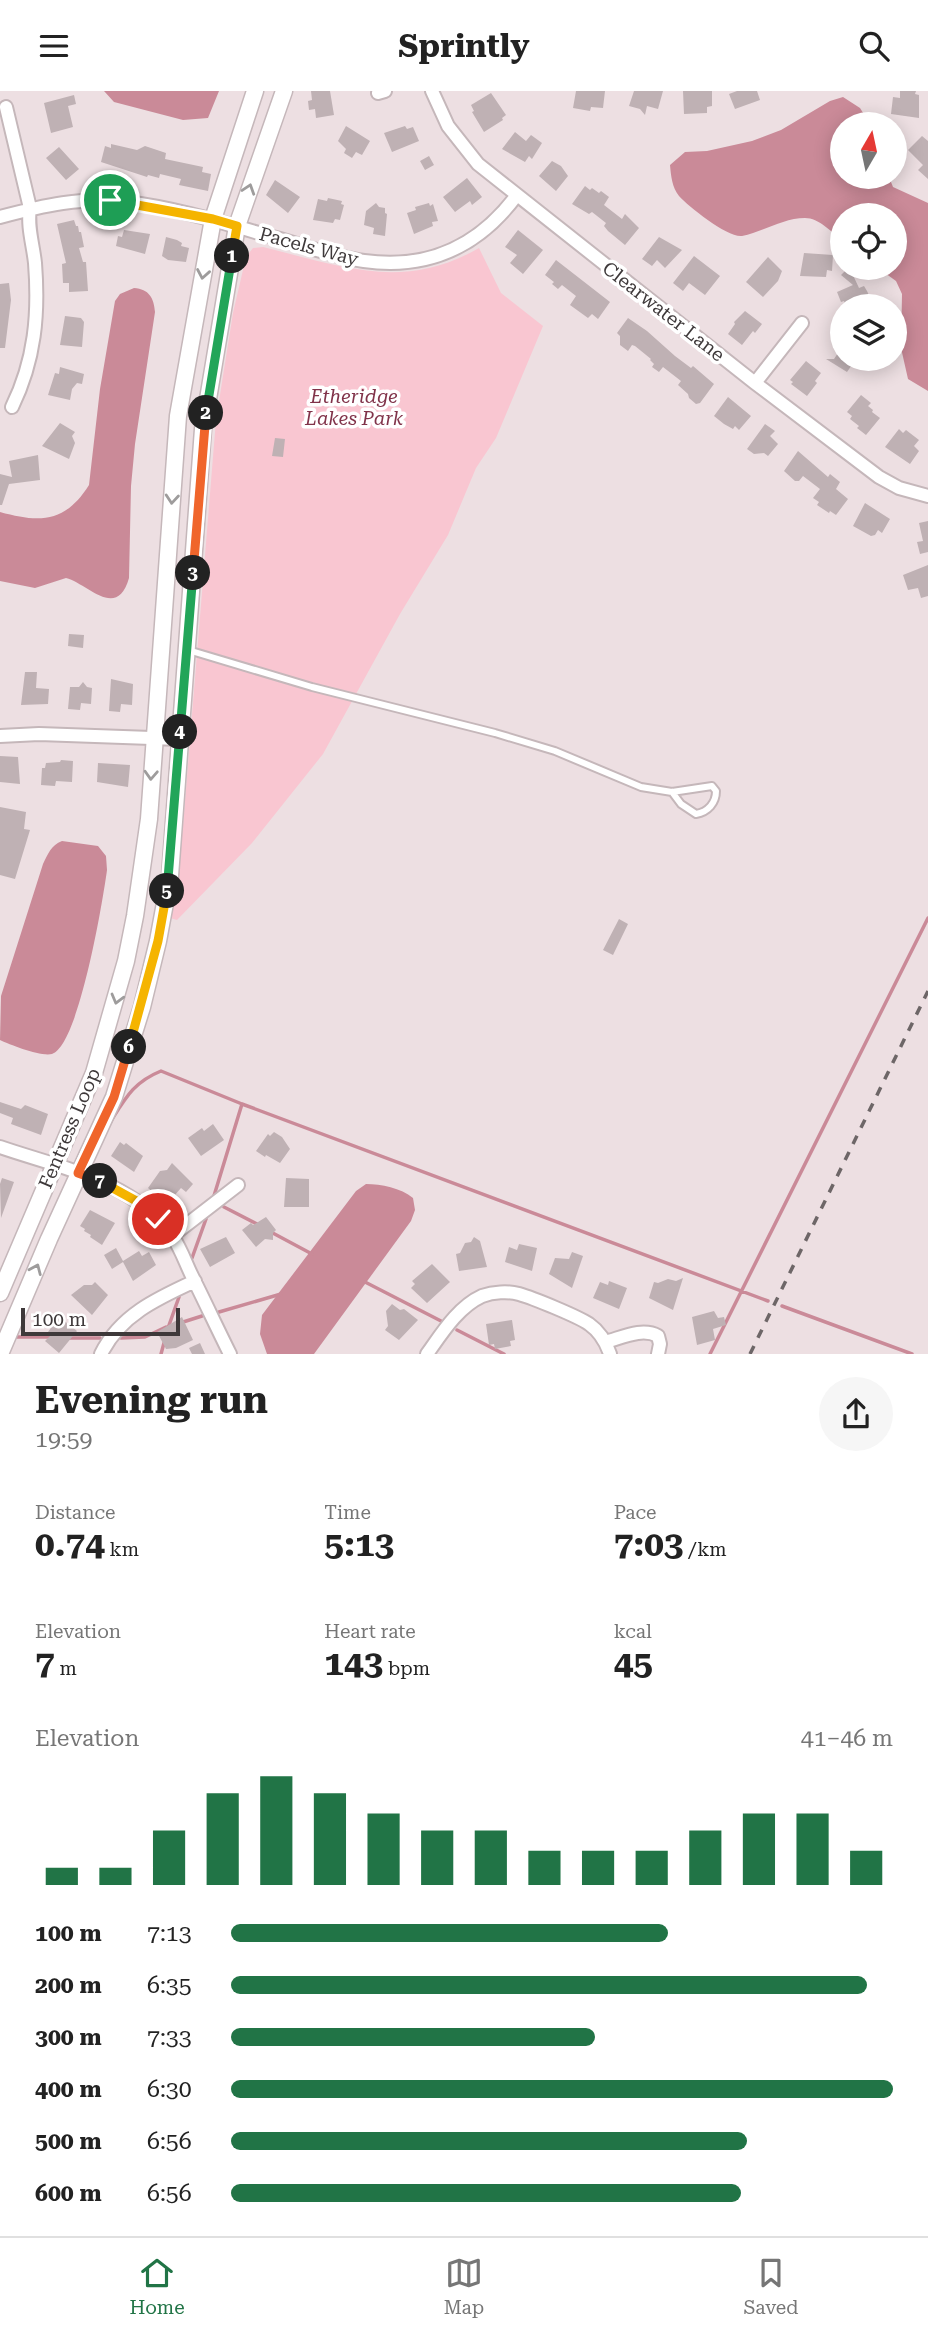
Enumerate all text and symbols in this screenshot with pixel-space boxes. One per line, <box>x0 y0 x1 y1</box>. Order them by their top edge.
icon: menu <box>35 27 73 65</box>
text: Sprintly <box>398 27 530 65</box>
icon: search <box>855 27 893 65</box>
north arrow <box>830 112 906 189</box>
map controls <box>830 112 907 371</box>
pin <box>80 170 140 230</box>
icon: arrive <box>91 181 129 219</box>
one-way arrow <box>241 183 255 196</box>
button: locate <box>830 203 907 280</box>
street label: Pacels Way <box>257 222 362 271</box>
pin: 1 <box>215 239 250 273</box>
text: 1 <box>226 244 237 267</box>
street label: Clearwater Lane <box>598 257 729 366</box>
one-way arrow <box>196 268 211 280</box>
button: layers <box>830 294 907 371</box>
park label: Etheridge Lakes Park <box>304 385 404 430</box>
pin: 2 <box>188 395 224 431</box>
text: 2 <box>200 401 211 424</box>
one-way arrow <box>165 494 180 505</box>
pin: 3 <box>176 555 210 591</box>
text: 3 <box>187 561 198 584</box>
pin: 4 <box>162 715 198 749</box>
text: 4 <box>174 720 185 743</box>
one-way arrow <box>144 770 159 781</box>
pin: 5 <box>150 873 184 909</box>
text: 5 <box>161 879 172 902</box>
one-way arrow <box>110 993 125 1005</box>
pin: 6 <box>111 1030 146 1065</box>
text: 6 <box>123 1035 134 1058</box>
street label: Fentress Loop <box>34 1064 105 1192</box>
pin: 7 <box>82 1163 118 1199</box>
text: 7 <box>94 1169 105 1192</box>
pin <box>128 1189 188 1249</box>
icon: check <box>139 1200 177 1238</box>
one-way arrow <box>28 1263 42 1275</box>
scale bar <box>21 1305 180 1337</box>
text: 100 m <box>32 1308 86 1331</box>
button: share <box>819 1377 893 1451</box>
text: Evening run <box>35 1378 268 1422</box>
text: 19:59 <box>35 1426 92 1453</box>
text: Distance <box>35 1501 115 1524</box>
text: Time <box>324 1501 371 1524</box>
text: Pace <box>614 1501 657 1524</box>
text: 0.74 <box>35 1524 105 1565</box>
text: 5:13 <box>324 1524 394 1565</box>
text: 7:03 <box>614 1524 683 1565</box>
text: km <box>105 1538 139 1561</box>
text: /km <box>683 1538 727 1561</box>
text: Elevation <box>35 1620 121 1643</box>
text: Heart rate <box>324 1620 416 1643</box>
text: kcal <box>614 1620 652 1643</box>
text: 7 <box>35 1643 55 1684</box>
text: 143 <box>324 1643 383 1684</box>
text: 45 <box>614 1643 653 1684</box>
text: m <box>55 1657 77 1680</box>
text: bpm <box>383 1657 430 1680</box>
text: Elevation <box>35 1725 139 1752</box>
text: 41–46 m <box>801 1725 893 1752</box>
text: 100 m <box>35 1920 102 1947</box>
text: 7:13 <box>147 1920 192 1947</box>
text: 200 m <box>35 1972 102 1999</box>
text: 6:35 <box>147 1972 192 1999</box>
text: 300 m <box>35 2024 102 2051</box>
text: 7:33 <box>147 2024 192 2051</box>
text: 400 m <box>35 2076 102 2103</box>
text: 6:30 <box>147 2076 192 2103</box>
text: 500 m <box>35 2128 102 2155</box>
text: 6:56 <box>147 2128 192 2155</box>
text: 600 m <box>35 2180 102 2207</box>
text: 6:56 <box>147 2180 192 2207</box>
tab: Home <box>130 2254 185 2319</box>
tab: Map <box>444 2254 484 2319</box>
tab: Saved <box>743 2254 798 2319</box>

